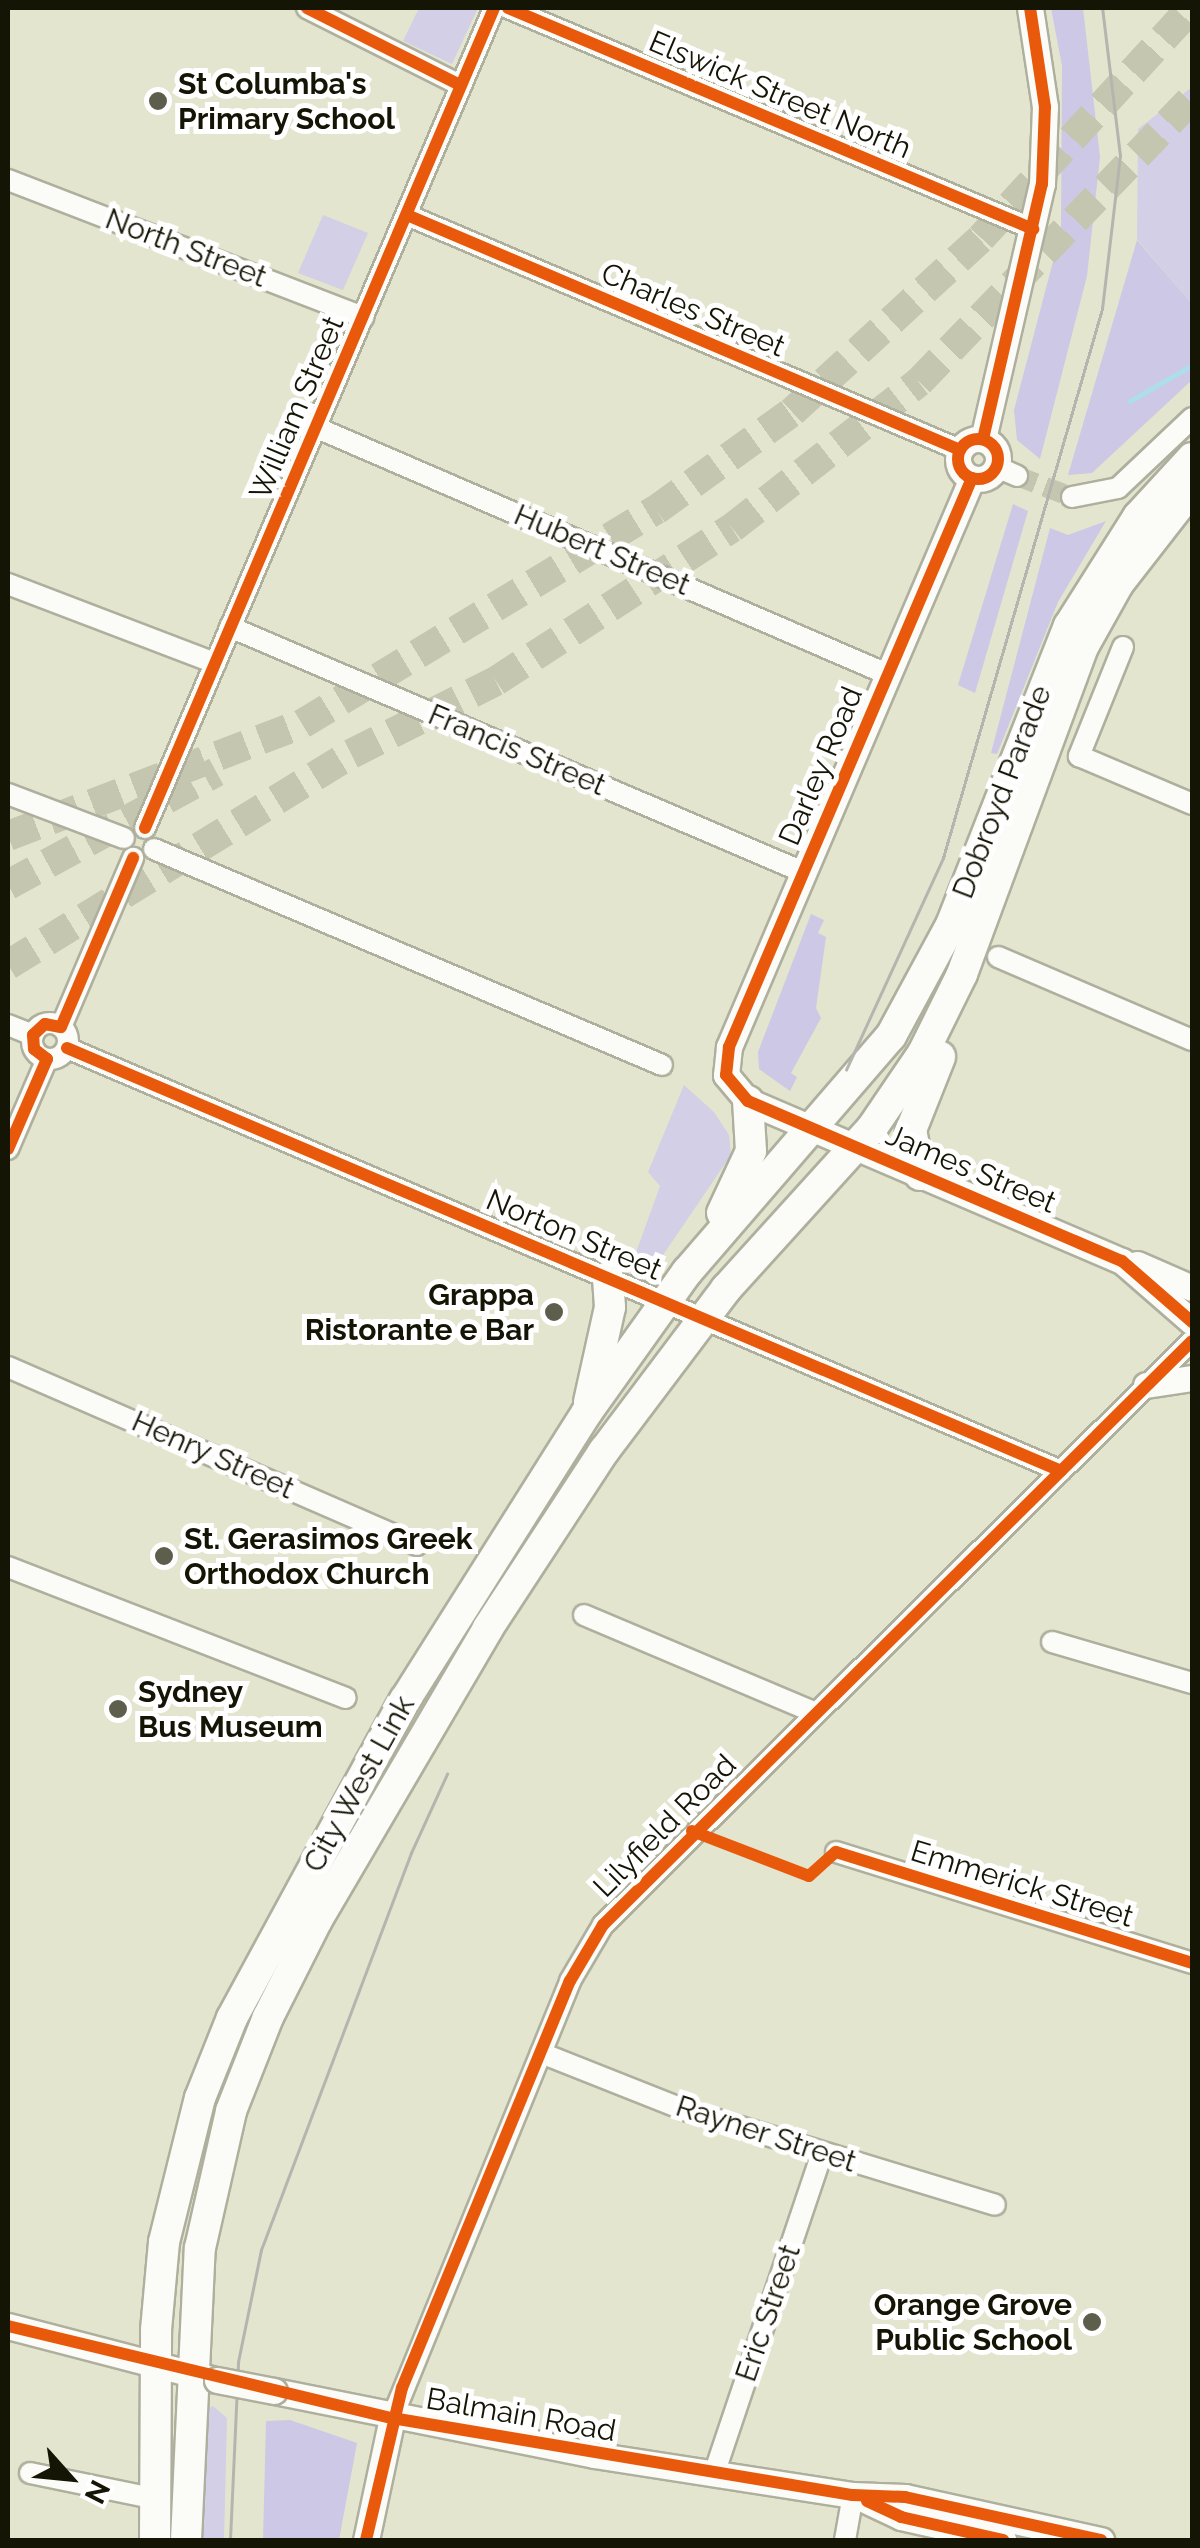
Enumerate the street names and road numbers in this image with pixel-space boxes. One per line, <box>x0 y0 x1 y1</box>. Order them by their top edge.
street label: Elswick Street North <box>644 23 916 167</box>
street label: North Street <box>100 201 272 295</box>
street label: Charles Street <box>596 255 790 365</box>
street label: William Street <box>242 311 352 505</box>
street label: Hubert Street <box>509 497 695 603</box>
street label: Dobroyd Parade <box>945 680 1059 904</box>
street label: Darley Road <box>771 681 871 851</box>
street label: Francis Street <box>423 696 611 804</box>
street label: James Street <box>881 1117 1061 1221</box>
street label: Norton Street <box>481 1182 667 1288</box>
street label: Henry Street <box>126 1403 300 1507</box>
street label: City West Link <box>295 1689 423 1879</box>
street label: Lilyfield Road <box>586 1747 744 1905</box>
street label: Emmerick Street <box>906 1833 1138 1935</box>
street label: Rayner Street <box>671 2088 861 2180</box>
street label: Eric Street <box>728 2240 808 2386</box>
street label: Balmain Road <box>423 2381 619 2449</box>

